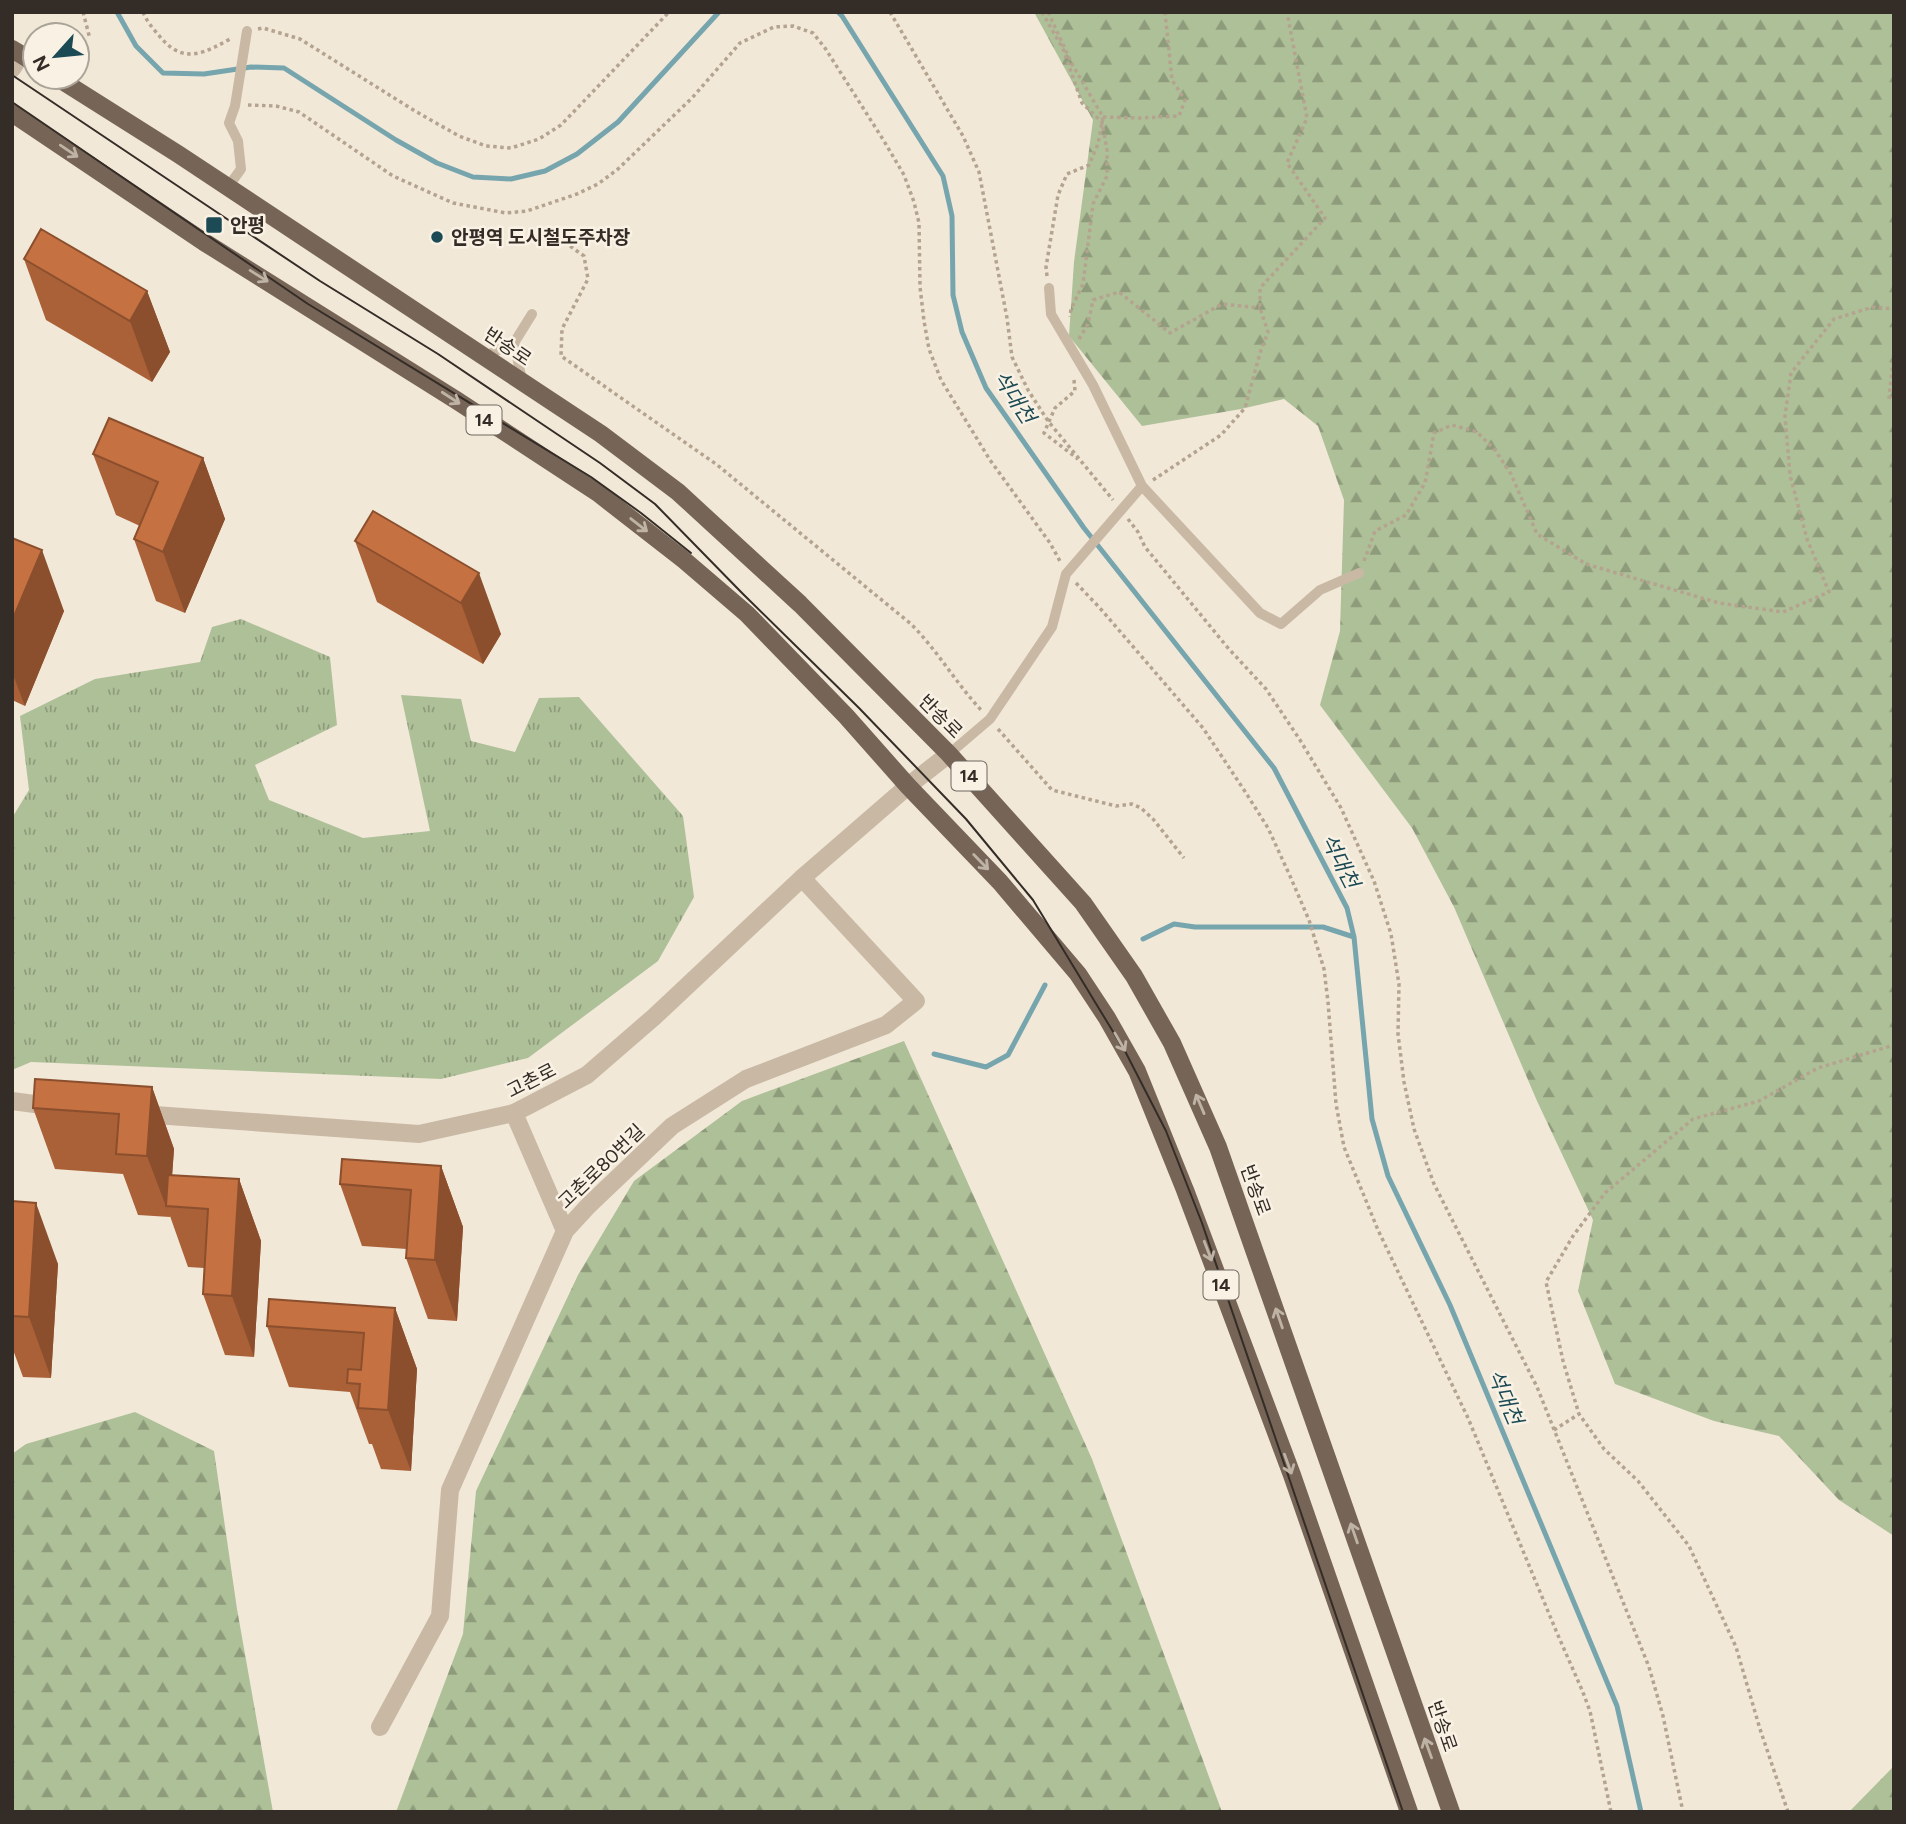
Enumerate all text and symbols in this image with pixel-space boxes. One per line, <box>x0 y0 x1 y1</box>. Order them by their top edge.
north arrow <box>21 21 91 91</box>
text: N <box>28 52 55 75</box>
one-way arrow <box>59 143 78 158</box>
place label: 안평 <box>230 214 265 237</box>
marker: 안평 <box>204 215 224 235</box>
place label: 안평역 도시철도주차장 <box>451 226 630 249</box>
marker: 안평역 도시철도주차장 <box>429 229 445 245</box>
one-way arrow <box>248 269 268 283</box>
street label: 반송로 <box>480 322 536 371</box>
water label: 석대천 <box>988 366 1042 430</box>
one-way arrow <box>441 390 460 405</box>
road number: 14 <box>466 406 502 434</box>
one-way arrow <box>630 518 648 533</box>
street label: 반송로 <box>914 690 967 743</box>
road number: 14 <box>951 762 986 790</box>
water label: 석대천 <box>1316 829 1366 895</box>
one-way arrow <box>973 854 990 871</box>
one-way arrow <box>1113 1031 1127 1051</box>
street label: 고촌로 <box>503 1058 560 1103</box>
one-way arrow <box>1193 1094 1206 1116</box>
street label: 고촌로80번길 <box>553 1119 649 1213</box>
street label: 반송로 <box>1236 1162 1275 1219</box>
one-way arrow <box>1202 1240 1215 1262</box>
road number: 14 <box>1204 1270 1238 1300</box>
one-way arrow <box>1272 1307 1284 1329</box>
water label: 석대천 <box>1483 1365 1529 1431</box>
one-way arrow <box>1282 1453 1295 1475</box>
one-way arrow <box>1347 1522 1359 1544</box>
street label: 반송로 <box>1423 1698 1462 1755</box>
one-way arrow <box>1421 1737 1433 1759</box>

